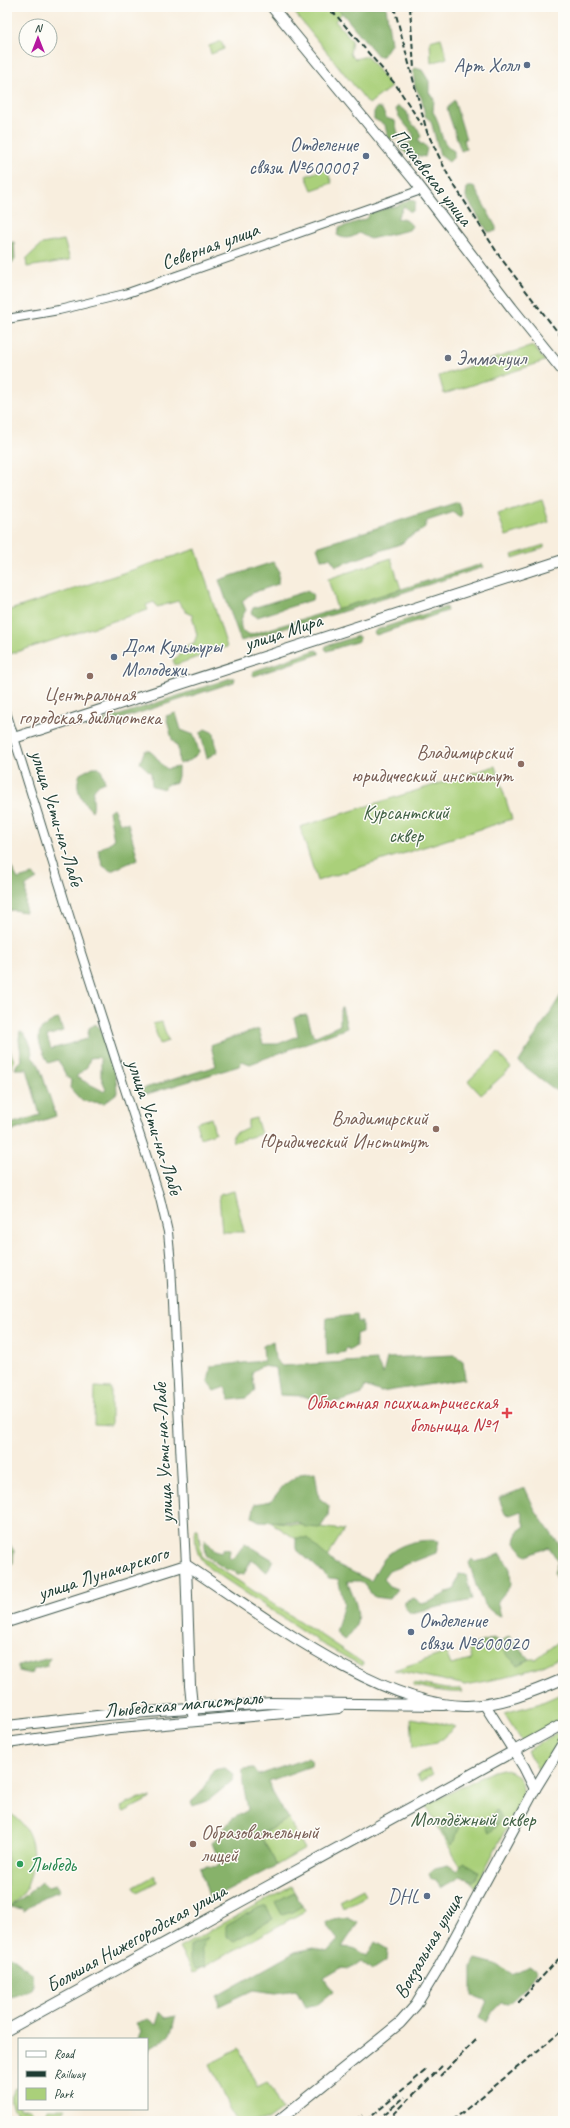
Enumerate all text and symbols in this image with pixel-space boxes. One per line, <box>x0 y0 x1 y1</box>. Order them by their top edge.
north arrow <box>18 18 58 58</box>
text: N <box>35 21 44 35</box>
place label: Арт Холл <box>454 53 521 78</box>
marker: Арт Холл <box>522 60 532 70</box>
street label: Почаевская улица <box>386 123 479 232</box>
place label: Отделение связи №600007 <box>249 132 359 180</box>
marker: Отделение связи №600007 <box>361 151 371 161</box>
street label: Северная улица <box>158 216 263 275</box>
place label: Эммануил <box>456 346 528 371</box>
marker: Эммануил <box>443 353 453 363</box>
street label: улица Мира <box>240 607 327 657</box>
place label: Дом Культуры Молодежи <box>122 634 224 682</box>
marker: Дом Культуры Молодежи <box>109 652 119 662</box>
marker: Центральная городская библиотека <box>85 671 95 681</box>
place label: Центральная городская библиотека <box>19 682 163 730</box>
place label: Владимирский юридический институт <box>351 740 515 788</box>
street label: улица Усти-на-Лабе <box>24 746 90 890</box>
marker: Владимирский юридический институт <box>516 759 526 769</box>
park label: Курсантский сквер <box>363 800 451 848</box>
street label: улица Усти-на-Лабе <box>121 1055 189 1199</box>
place label: Владимирский Юридический Институт <box>260 1106 430 1154</box>
marker: Владимирский Юридический Институт <box>431 1124 441 1134</box>
street label: улица Усти-на-Лабе <box>147 1381 179 1525</box>
place label: Областная психиатрическая больница №1 <box>306 1390 499 1438</box>
marker: Областная психиатрическая больница №1 <box>501 1407 513 1419</box>
street label: улица Луначарского <box>34 1540 173 1606</box>
place label: Отделение связи №600020 <box>419 1608 530 1656</box>
marker: Отделение связи №600020 <box>406 1627 416 1637</box>
street label: Лыбедская магистраль <box>103 1685 265 1723</box>
park label: Молодёжный сквер <box>411 1807 537 1832</box>
place label: Образовательный лицей <box>201 1820 321 1868</box>
marker: Образовательный лицей <box>188 1839 198 1849</box>
place label: Лыбедь <box>28 1852 78 1877</box>
marker: Лыбедь <box>15 1859 25 1869</box>
street label: Большая Нижегородская улица <box>42 1877 232 1998</box>
place label: DHL <box>388 1884 419 1909</box>
street label: Вокзальная улица <box>388 1888 469 2003</box>
marker: DHL <box>422 1891 432 1901</box>
legend <box>18 2038 148 2110</box>
text: Road <box>54 2046 76 2062</box>
text: Railway <box>54 2066 86 2082</box>
text: Park <box>54 2086 75 2102</box>

